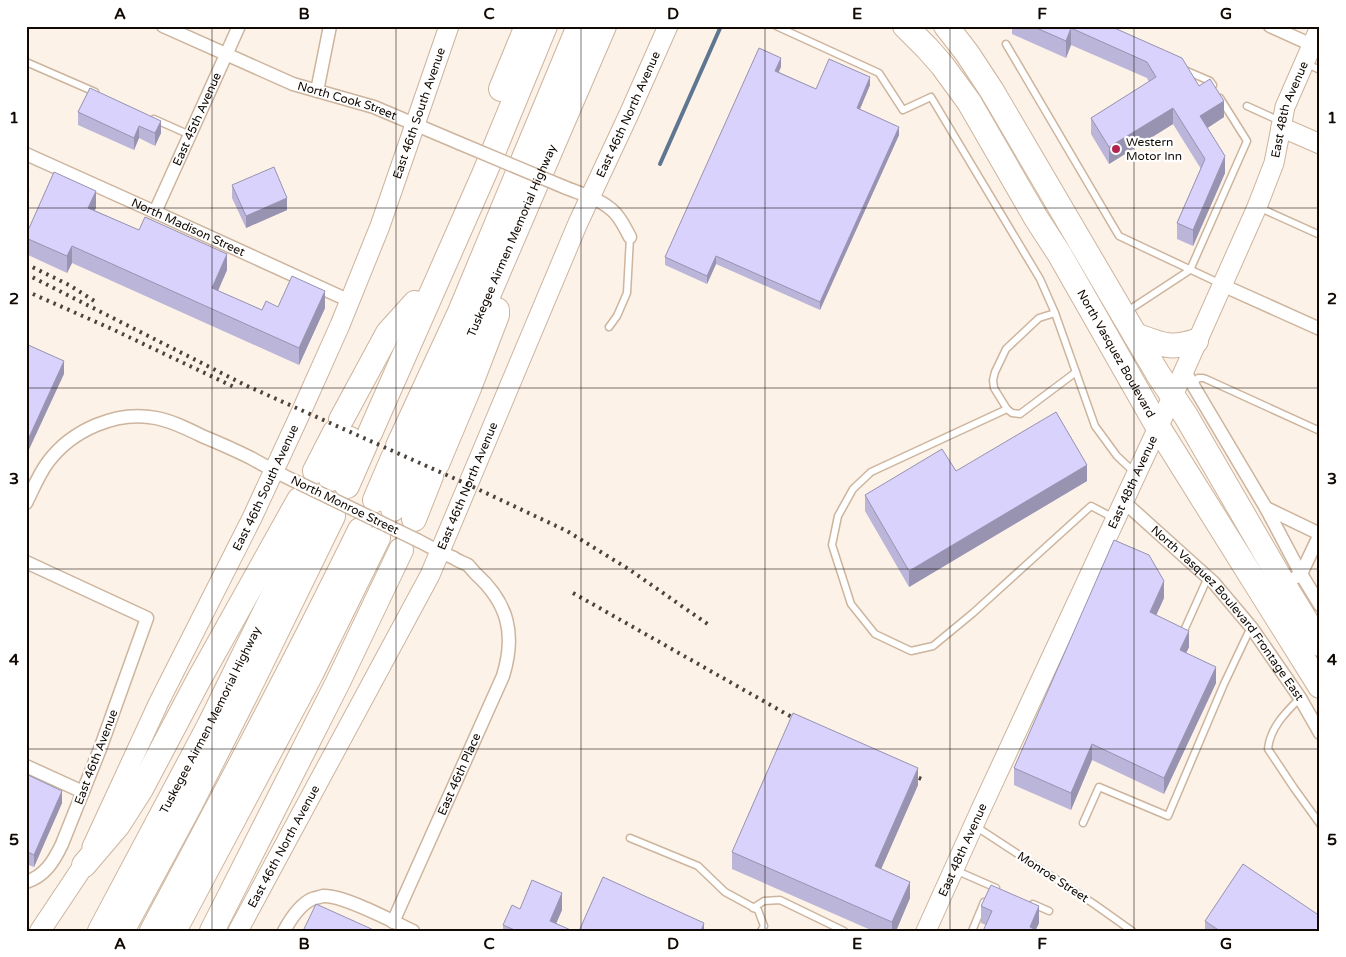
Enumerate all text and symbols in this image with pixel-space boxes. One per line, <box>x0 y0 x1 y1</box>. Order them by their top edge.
text: A <box>114 4 126 24</box>
text: B <box>298 4 310 24</box>
text: C <box>483 4 495 24</box>
text: D <box>667 4 679 24</box>
text: E <box>852 4 862 24</box>
text: F <box>1037 4 1047 24</box>
text: G <box>1220 4 1232 24</box>
street label: East 46th South Avenue <box>390 46 448 181</box>
street label: East 46th North Avenue <box>593 49 663 180</box>
street label: East 48th Avenue <box>1268 59 1311 159</box>
street label: East 45th Avenue <box>170 70 224 168</box>
street label: North Cook Street <box>296 79 399 123</box>
text: 1 <box>9 108 19 128</box>
text: 1 <box>1327 108 1337 128</box>
place label: Western Motor Inn <box>1126 135 1182 163</box>
street label: Tuskegee Airmen Memorial Highway <box>464 142 559 339</box>
marker: Western Motor Inn <box>1110 143 1122 155</box>
street label: North Madison Street <box>129 195 248 259</box>
street label: North Vasquez Boulevard <box>1074 287 1158 420</box>
text: 2 <box>9 289 19 309</box>
text: 2 <box>1327 289 1337 309</box>
street label: East 46th North Avenue <box>434 420 501 552</box>
street label: East 46th South Avenue <box>230 422 301 553</box>
street label: East 48th Avenue <box>1105 433 1160 531</box>
text: 3 <box>9 469 19 489</box>
text: 3 <box>1327 469 1337 489</box>
street label: North Monroe Street <box>289 473 402 537</box>
street label: North Vasquez Boulevard Frontage East <box>1148 523 1307 704</box>
street label: Tuskegee Airmen Memorial Highway <box>157 624 264 816</box>
text: 4 <box>9 650 19 670</box>
text: 4 <box>1327 650 1337 670</box>
street label: East 46th Avenue <box>71 707 121 807</box>
street label: East 46th Place <box>435 731 484 818</box>
street label: East 46th North Avenue <box>245 783 322 910</box>
street label: East 48th Avenue <box>935 801 990 899</box>
text: 5 <box>9 830 19 850</box>
text: 5 <box>1327 830 1337 850</box>
street label: Monroe Street <box>1015 849 1092 905</box>
text: A <box>114 934 126 954</box>
text: B <box>298 934 310 954</box>
text: C <box>483 934 495 954</box>
text: D <box>667 934 679 954</box>
text: E <box>852 934 862 954</box>
text: F <box>1037 934 1047 954</box>
text: G <box>1220 934 1232 954</box>

